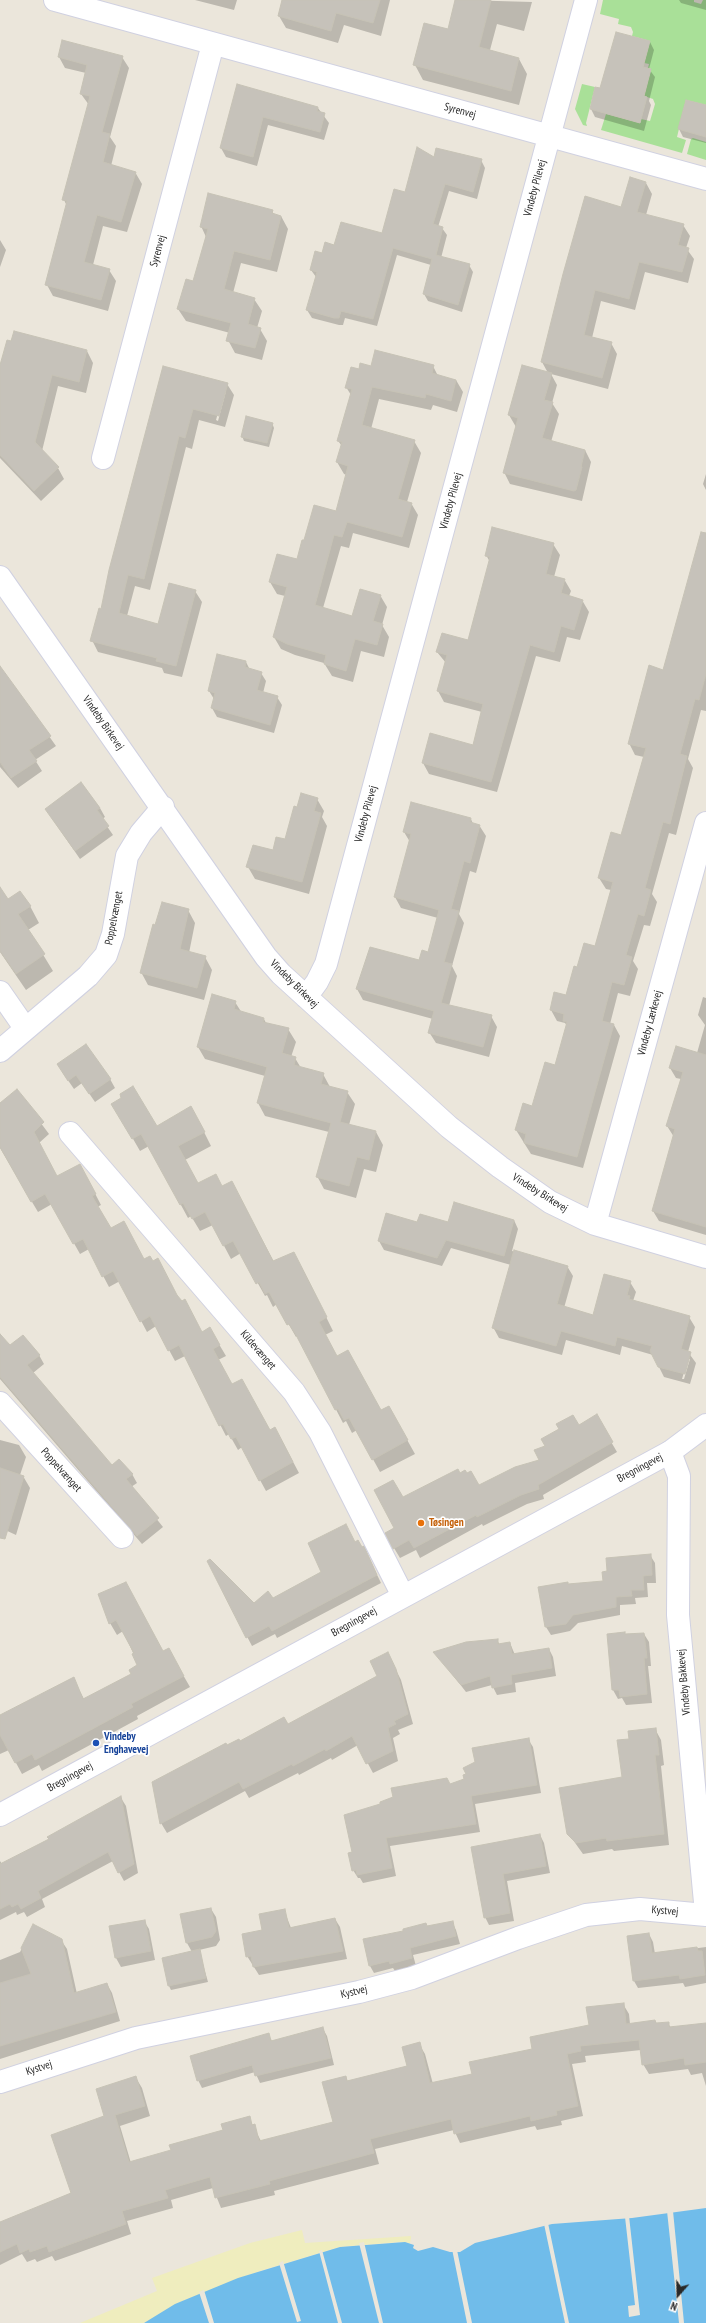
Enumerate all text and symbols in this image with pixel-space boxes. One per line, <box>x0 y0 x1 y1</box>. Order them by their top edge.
street label: Syrenvej <box>443 100 477 122</box>
street label: Vindeby Pilevej <box>521 158 549 218</box>
street label: Syrenvej <box>147 234 169 268</box>
street label: Vindeby Pilevej <box>437 471 465 531</box>
street label: Vindeby Birkevej <box>80 693 126 753</box>
street label: Vindeby Pilevej <box>352 784 380 844</box>
street label: Poppelvænget <box>102 890 126 946</box>
street label: Vindeby Birkevej <box>267 957 321 1011</box>
street label: Vindeby Lærkevej <box>635 989 665 1057</box>
street label: Vindeby Birkevej <box>510 1171 570 1215</box>
street label: Kildevænget <box>237 1328 279 1372</box>
street label: Poppelvænget <box>38 1445 84 1495</box>
street label: Bregningevej <box>615 1450 665 1486</box>
place label: Tøsingen <box>429 1516 464 1530</box>
marker: Tøsingen <box>416 1518 426 1528</box>
street label: Bregningevej <box>329 1604 379 1640</box>
street label: Vindeby Bakkevej <box>675 1648 693 1716</box>
place label: Vindeby Enghavevej <box>104 1730 148 1756</box>
marker: Vindeby Enghavevej <box>91 1738 101 1748</box>
street label: Bregningevej <box>45 1759 95 1795</box>
street label: Kystvej <box>651 1903 679 1919</box>
street label: Kystvej <box>339 1983 369 2001</box>
street label: Kystvej <box>24 2058 54 2078</box>
north arrow <box>658 2275 698 2315</box>
text: N <box>669 2299 679 2314</box>

